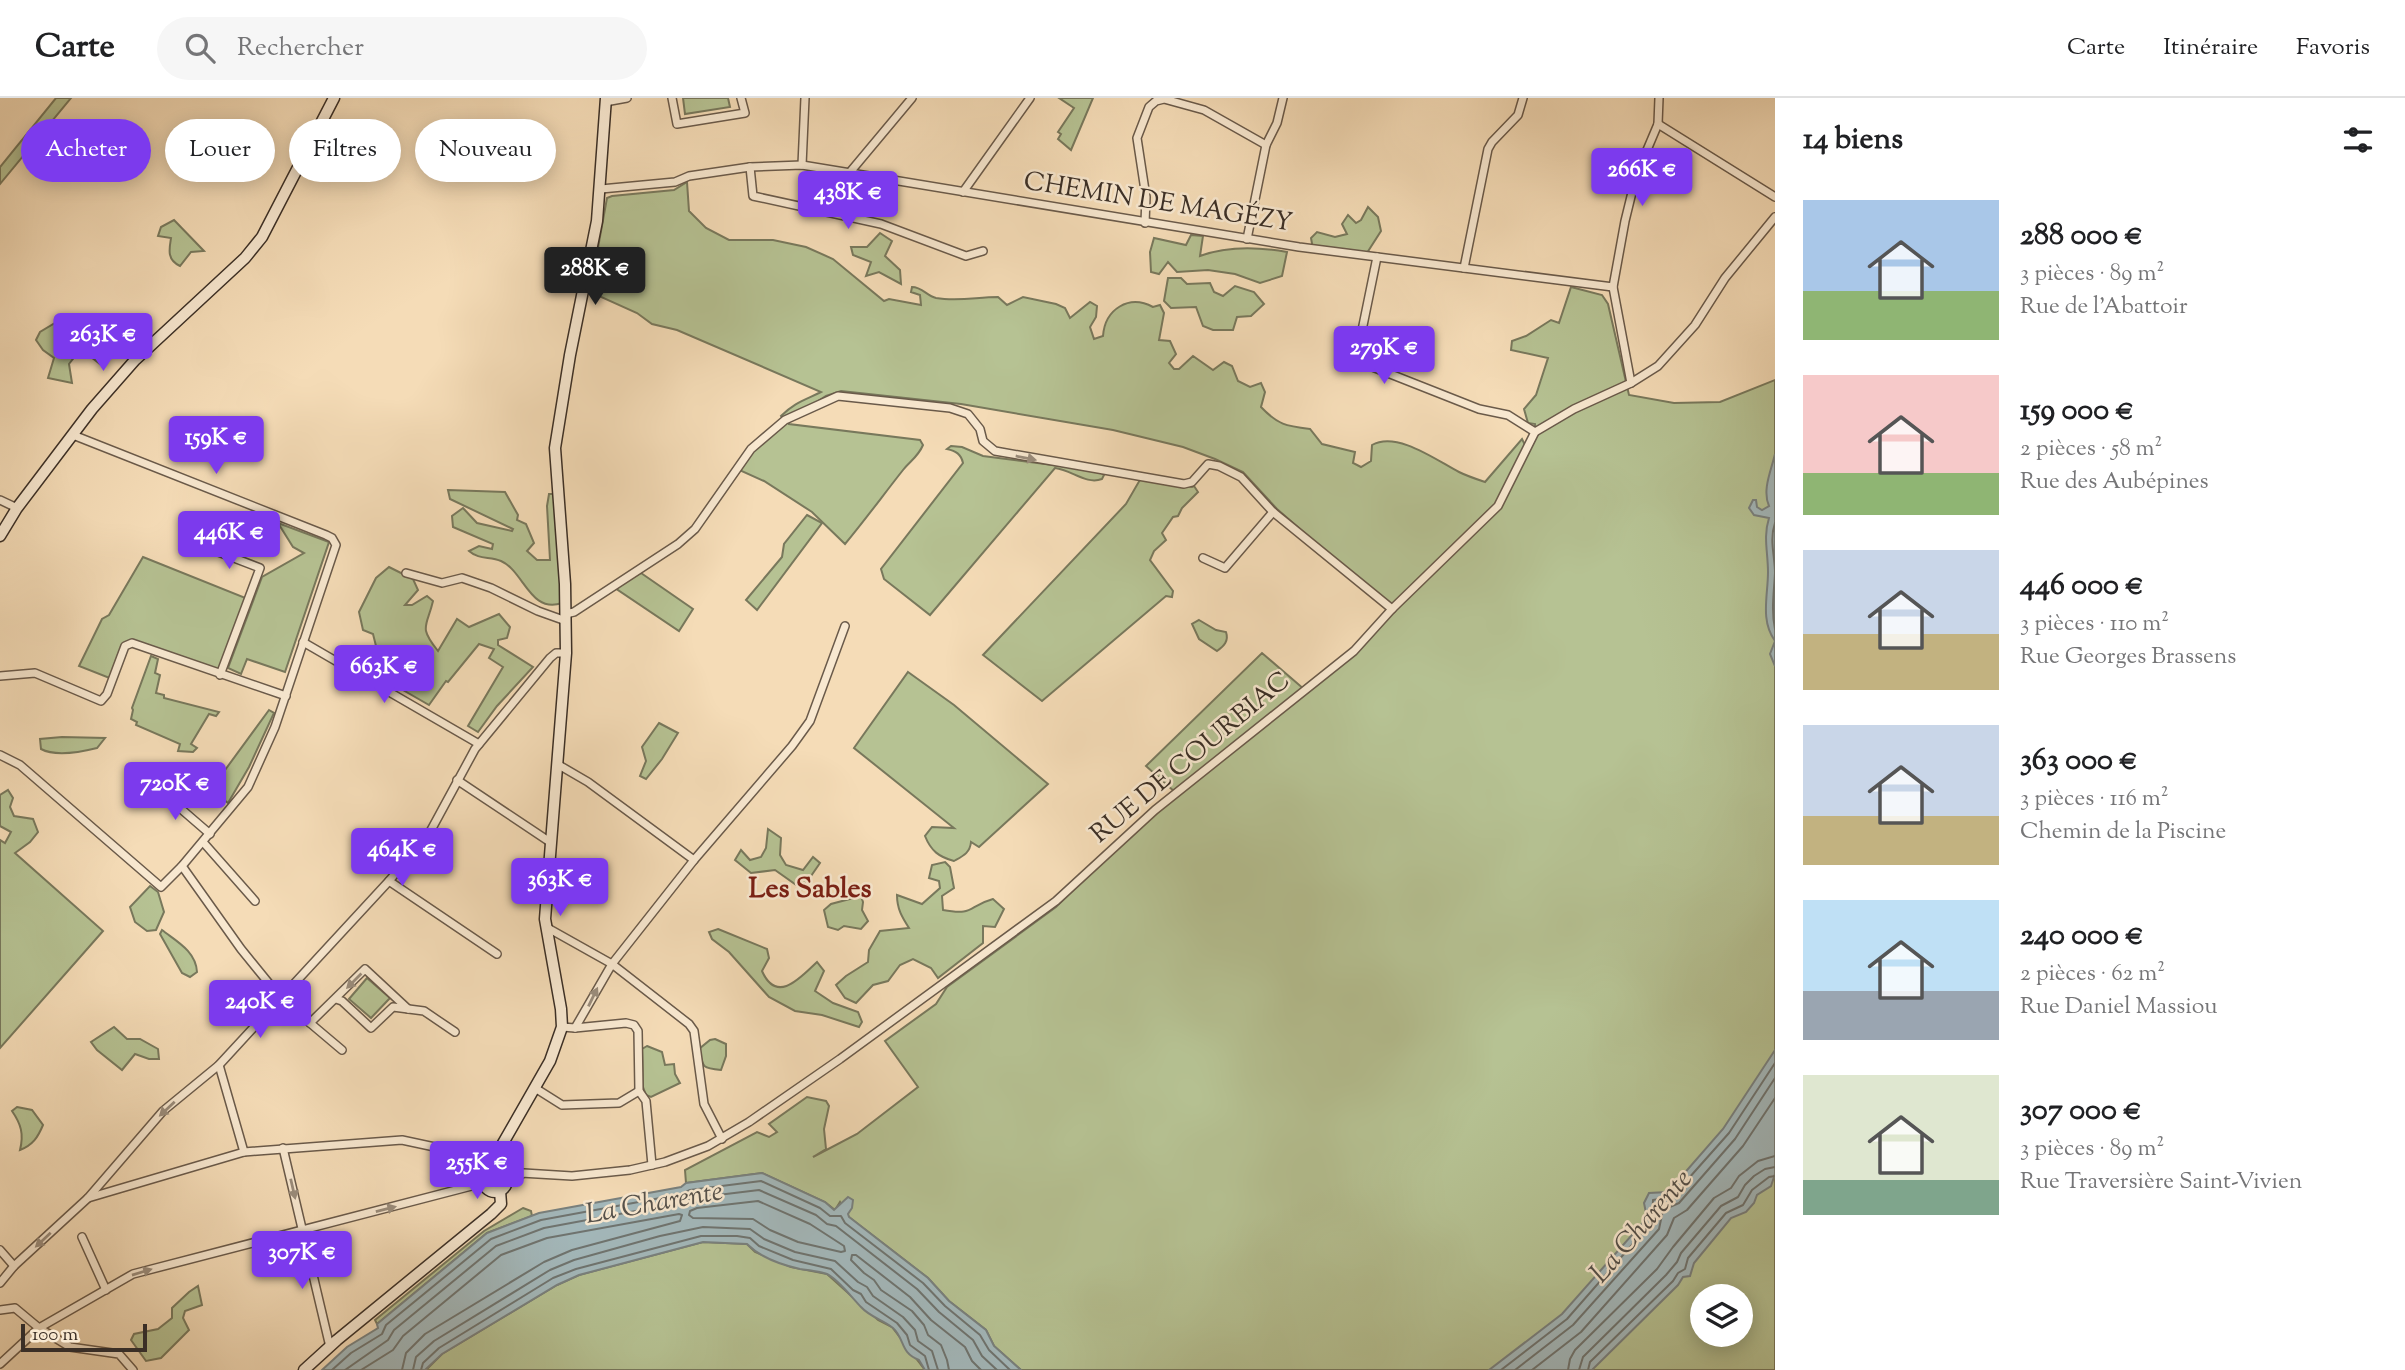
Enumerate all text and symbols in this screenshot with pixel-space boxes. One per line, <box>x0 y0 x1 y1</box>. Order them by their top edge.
search box <box>157 17 647 80</box>
text: Carte <box>35 24 115 72</box>
icon: search <box>181 29 219 67</box>
text: Rechercher <box>237 30 364 67</box>
text: Carte <box>2067 31 2125 65</box>
text: Itinéraire <box>2163 31 2258 65</box>
text: Favoris <box>2296 31 2370 65</box>
chip: Acheter <box>21 119 151 182</box>
chip: Louer <box>165 119 275 182</box>
chip: Filtres <box>289 119 401 182</box>
chip: Nouveau <box>415 119 556 182</box>
text: 14 biens <box>1803 119 1903 162</box>
icon: filters <box>2339 121 2377 159</box>
pin: 266K € <box>1585 148 1699 208</box>
text: 266K € <box>1607 154 1677 187</box>
street label: CHEMIN DE MAGÉZY <box>1021 163 1295 243</box>
pin: 438K € <box>791 172 905 231</box>
text: 438K € <box>814 177 882 210</box>
text: 288 000 € <box>2020 215 2143 258</box>
icon: home <box>1859 228 1943 312</box>
pin: 288K € <box>538 248 652 307</box>
text: 288K € <box>560 253 630 286</box>
text: 3 pièces · 89 m² <box>2020 258 2164 291</box>
text: Rue de l'Abattoir <box>2020 291 2188 324</box>
pin: 263K € <box>46 314 160 373</box>
text: 263K € <box>69 319 137 352</box>
pin: 279K € <box>1327 327 1441 386</box>
text: 279K € <box>1350 332 1418 365</box>
text: 159 000 € <box>2020 390 2134 433</box>
icon: home <box>1859 403 1943 487</box>
pin: 159K € <box>159 416 273 476</box>
text: 159K € <box>185 422 247 455</box>
text: 2 pièces · 58 m² <box>2020 433 2162 466</box>
one-way arrow <box>1015 452 1037 463</box>
text: Rue des Aubépines <box>2020 466 2209 499</box>
pin: 446K € <box>172 512 286 571</box>
text: 446K € <box>194 517 264 550</box>
text: 446 000 € <box>2020 565 2144 608</box>
icon: home <box>1859 578 1943 662</box>
text: 3 pièces · 110 m² <box>2020 608 2169 641</box>
text: Rue Georges Brassens <box>2020 641 2236 674</box>
pin: 663K € <box>327 646 441 705</box>
text: 663K € <box>350 651 418 684</box>
street label: RUE DE COURBIAC <box>1083 663 1299 853</box>
text: 363 000 € <box>2020 740 2138 783</box>
icon: home <box>1859 753 1943 837</box>
pin: 720K € <box>118 762 232 822</box>
text: 720K € <box>140 768 210 801</box>
text: 3 pièces · 116 m² <box>2020 783 2169 816</box>
text: Chemin de la Piscine <box>2020 816 2226 849</box>
pin: 464K € <box>345 828 459 888</box>
text: 464K € <box>367 834 437 867</box>
pin: 363K € <box>503 858 617 918</box>
text: 363K € <box>527 864 593 897</box>
district label: Les Sables <box>749 870 871 910</box>
text: 240 000 € <box>2020 915 2144 958</box>
icon: home <box>1859 928 1943 1012</box>
text: 2 pièces · 62 m² <box>2020 958 2165 991</box>
one-way arrow <box>345 972 362 989</box>
pin: 240K € <box>203 981 317 1040</box>
text: 240K € <box>225 986 295 1019</box>
one-way arrow <box>587 986 599 1006</box>
text: Rue Daniel Massiou <box>2020 991 2218 1024</box>
text: 307 000 € <box>2020 1090 2142 1133</box>
one-way arrow <box>159 1100 176 1116</box>
icon: home <box>1859 1103 1943 1187</box>
text: 3 pièces · 89 m² <box>2020 1133 2164 1166</box>
pin: 255K € <box>420 1142 534 1201</box>
text: 255K € <box>446 1147 508 1180</box>
water label: La Charente <box>1581 1161 1703 1293</box>
text: Rue Traversière Saint-Vivien <box>2020 1166 2302 1199</box>
water label: La Charente <box>582 1172 726 1236</box>
one-way arrow <box>288 1178 299 1200</box>
one-way arrow <box>375 1203 397 1214</box>
one-way arrow <box>35 1231 52 1247</box>
pin: 307K € <box>245 1232 359 1291</box>
text: 307K € <box>268 1237 336 1270</box>
one-way arrow <box>132 1267 153 1277</box>
map controls <box>1690 1284 1753 1347</box>
button: layers <box>1690 1284 1753 1347</box>
scale bar <box>21 1321 147 1353</box>
text: 100 m <box>32 1322 78 1349</box>

